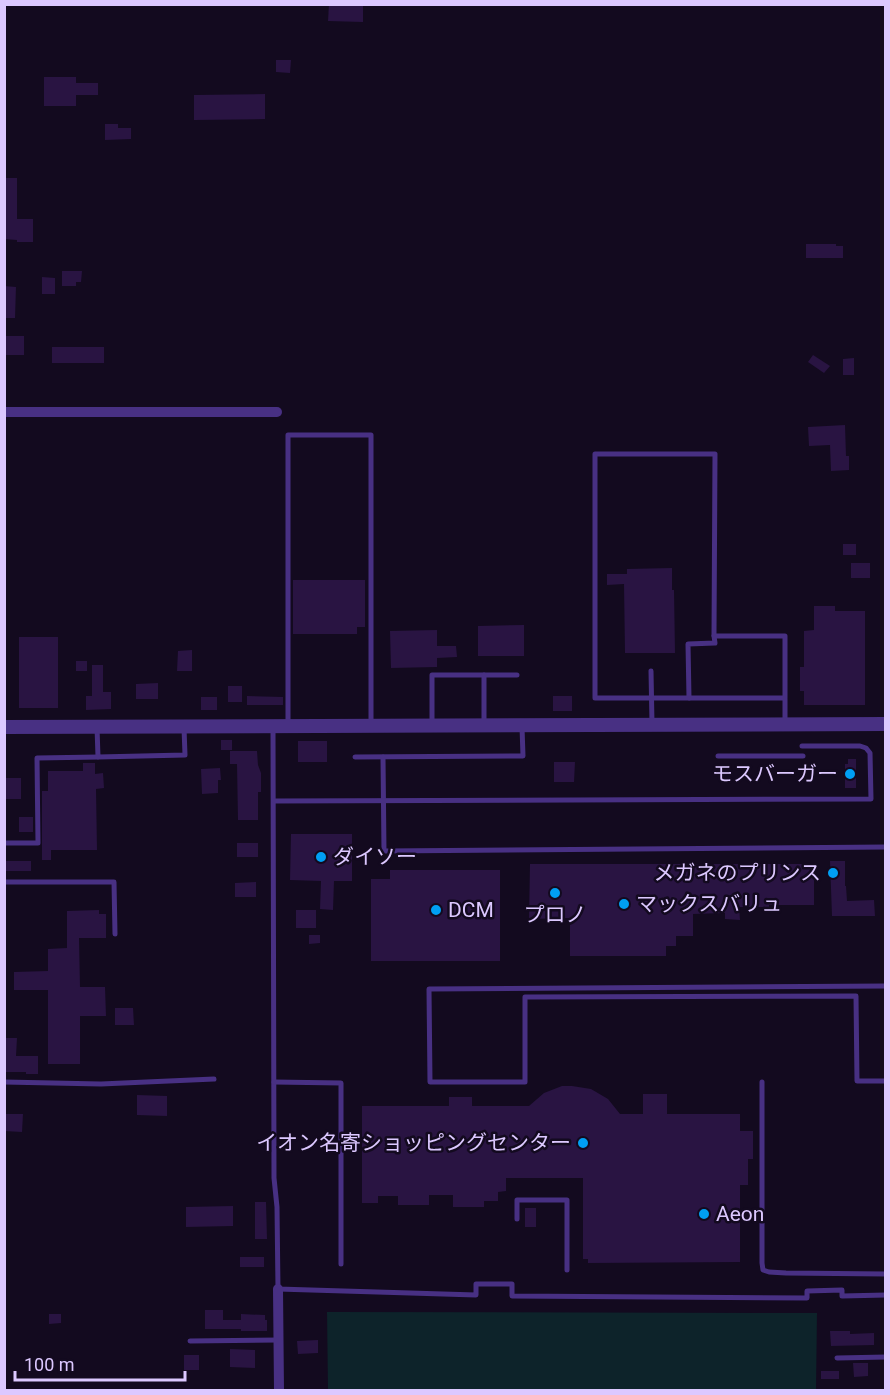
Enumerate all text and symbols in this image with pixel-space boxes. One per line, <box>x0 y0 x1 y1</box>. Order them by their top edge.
place label: モスバーガー <box>712 762 838 786</box>
marker: モスバーガー <box>843 767 857 781</box>
place label: ダイソー <box>333 845 417 869</box>
marker: ダイソー <box>314 850 328 864</box>
place label: メガネのプリンス <box>653 861 821 885</box>
marker: メガネのプリンス <box>826 866 840 880</box>
marker: プロノ <box>548 886 562 900</box>
place label: マックスバリュ <box>636 892 782 916</box>
marker: マックスバリュ <box>617 897 631 911</box>
place label: DCM <box>448 898 494 922</box>
marker: DCM <box>429 903 443 917</box>
place label: プロノ <box>524 903 587 927</box>
place label: イオン名寄ショッピングセンター <box>256 1131 571 1155</box>
marker: イオン名寄ショッピングセンター <box>576 1136 590 1150</box>
place label: Aeon <box>716 1202 764 1226</box>
marker: Aeon <box>697 1207 711 1221</box>
scale bar <box>15 1344 184 1382</box>
text: 100 m <box>24 1354 75 1375</box>

